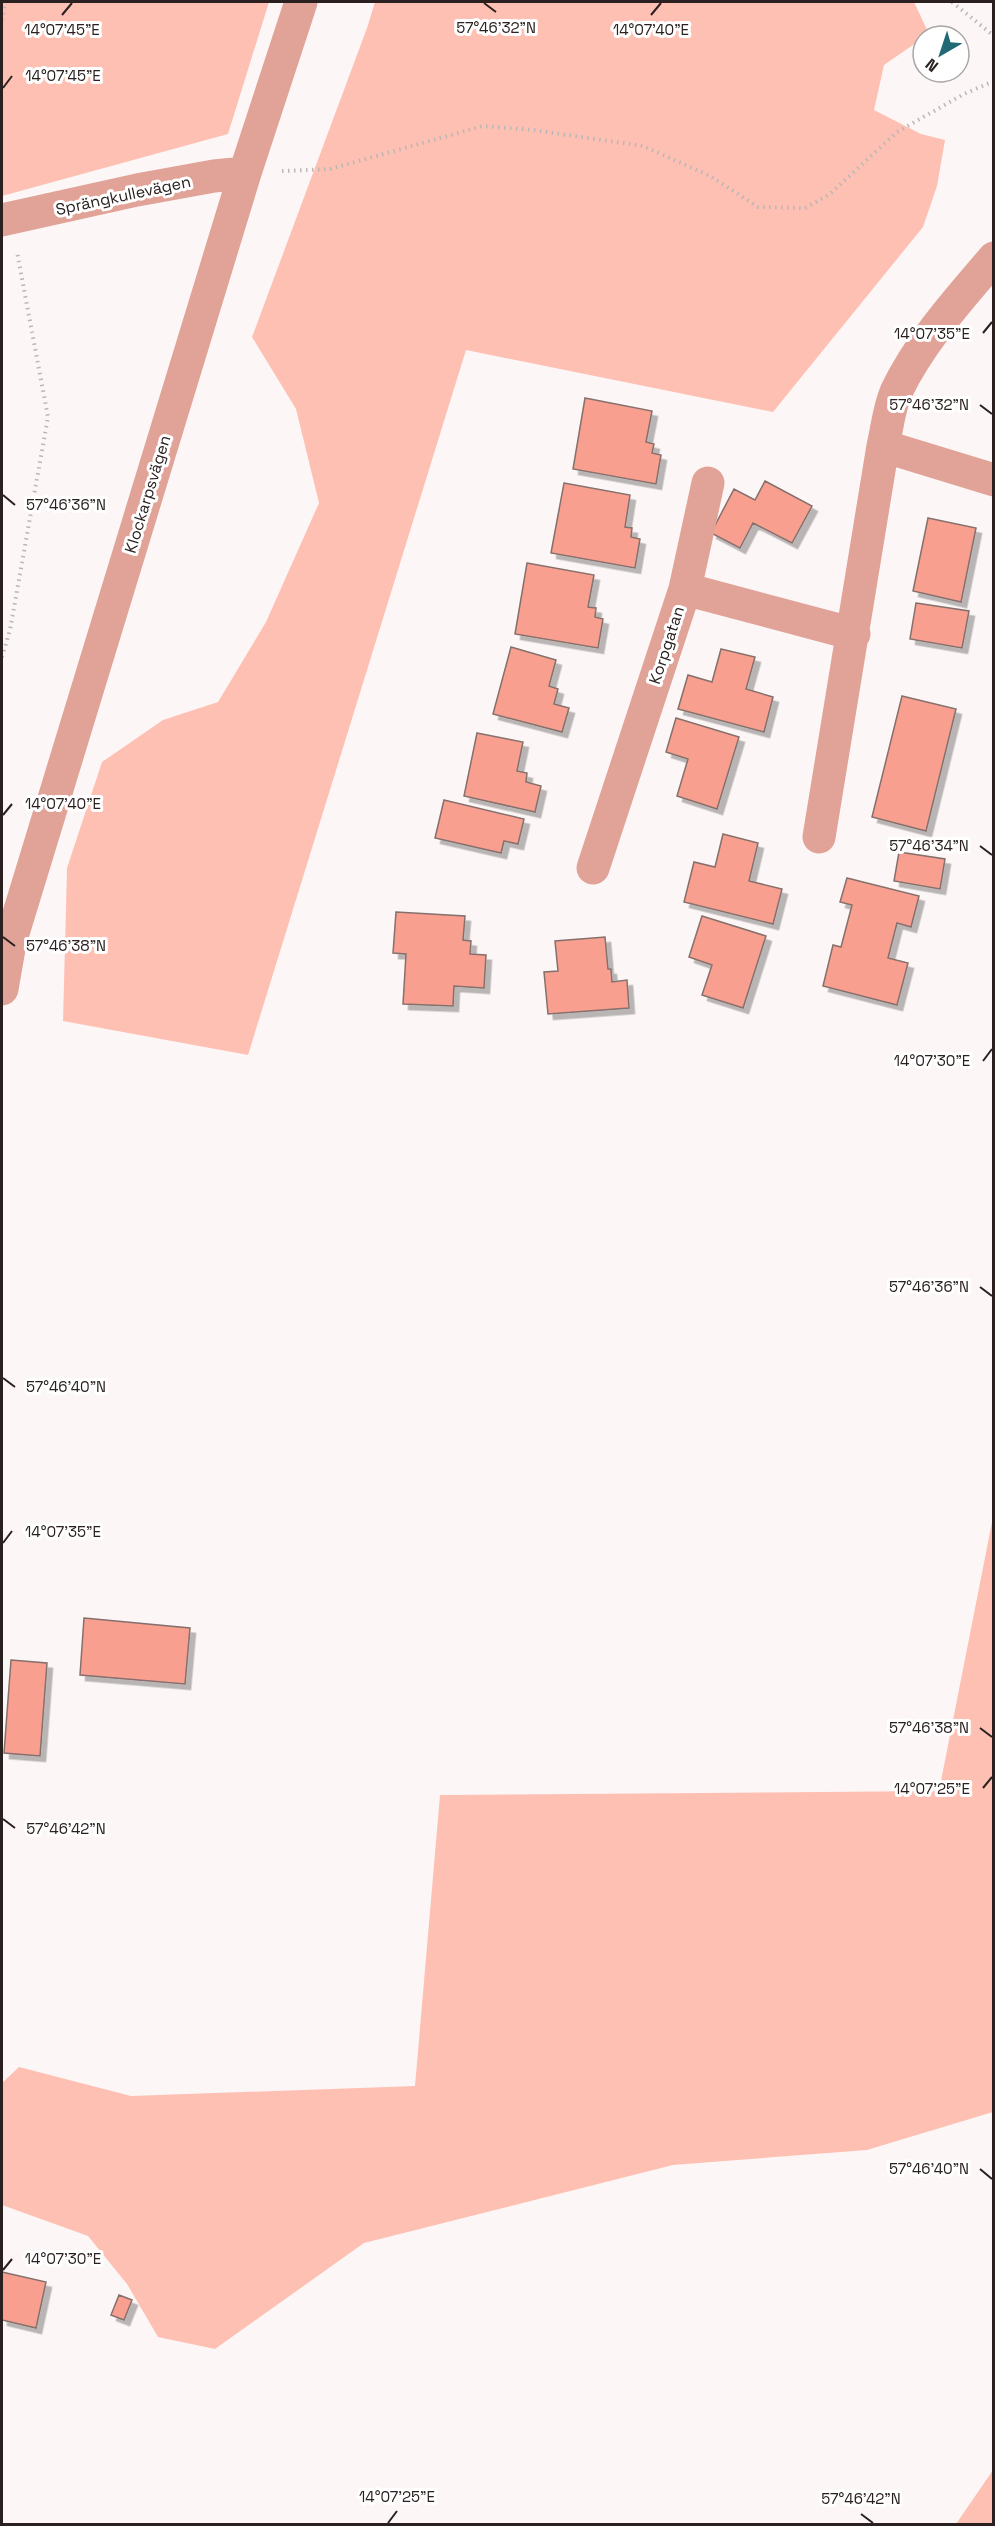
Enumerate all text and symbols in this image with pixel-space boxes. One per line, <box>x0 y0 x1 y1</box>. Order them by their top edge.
text: 57°46'32"N <box>456 18 536 37</box>
text: 14°07'45"E <box>24 20 100 39</box>
text: 14°07'40"E <box>613 20 689 39</box>
north arrow <box>911 24 971 84</box>
text: N <box>921 54 943 77</box>
text: 14°07'45"E <box>25 66 101 85</box>
street label: Sprängkullevägen <box>54 171 193 220</box>
text: 14°07'35"E <box>894 324 970 343</box>
text: 57°46'32"N <box>889 395 969 414</box>
street label: Klockarpsvägen <box>120 433 175 556</box>
text: 57°46'36"N <box>26 495 106 514</box>
street label: Korpgatan <box>644 603 689 687</box>
text: 14°07'40"E <box>25 794 101 813</box>
text: 57°46'34"N <box>889 836 969 855</box>
text: 57°46'38"N <box>26 936 106 955</box>
text: 14°07'30"E <box>894 1051 970 1070</box>
text: 57°46'36"N <box>889 1277 969 1296</box>
text: 57°46'40"N <box>26 1377 106 1396</box>
text: 14°07'35"E <box>25 1522 101 1541</box>
text: 57°46'38"N <box>889 1718 969 1737</box>
text: 14°07'25"E <box>894 1779 970 1798</box>
text: 57°46'42"N <box>26 1819 106 1838</box>
text: 57°46'40"N <box>889 2159 969 2178</box>
text: 14°07'30"E <box>25 2249 101 2268</box>
text: 14°07'25"E <box>359 2487 435 2506</box>
text: 57°46'42"N <box>821 2489 901 2508</box>

